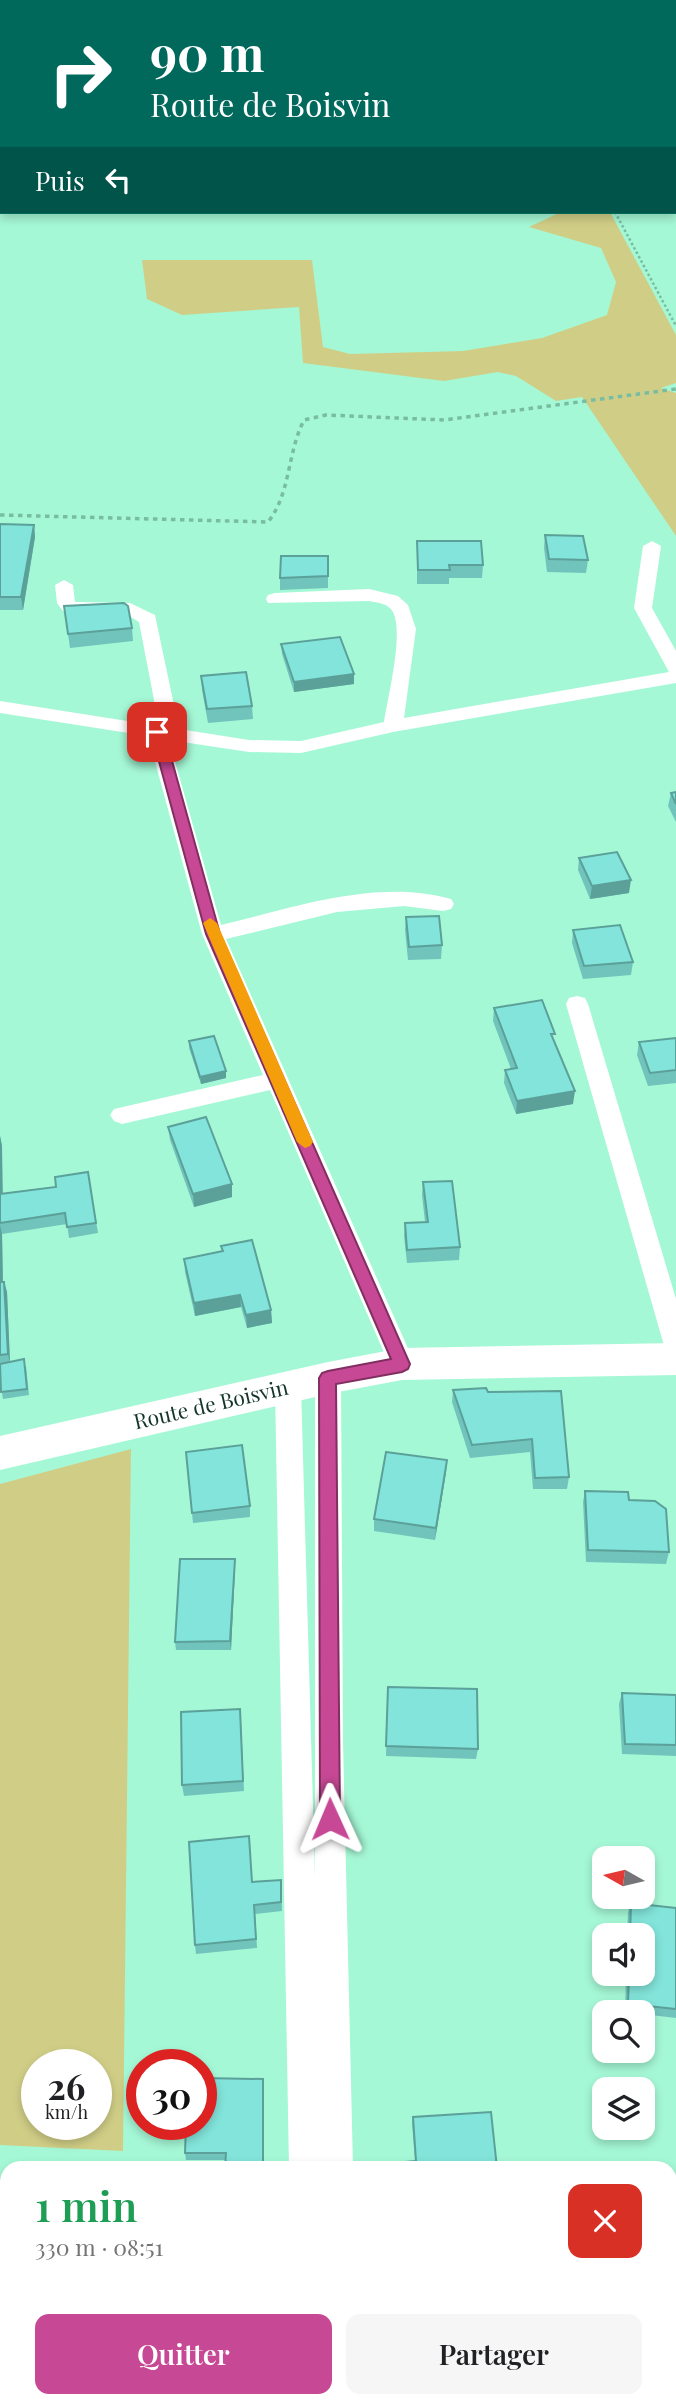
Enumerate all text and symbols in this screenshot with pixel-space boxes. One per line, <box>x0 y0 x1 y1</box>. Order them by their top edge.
text: 90 m <box>150 19 264 84</box>
icon: right <box>35 28 126 119</box>
text: Route de Boisvin <box>150 82 390 125</box>
icon: left <box>99 161 137 199</box>
text: Puis <box>35 163 85 198</box>
pin <box>127 702 187 762</box>
icon: arrive <box>138 713 176 751</box>
street label: Route de Boisvin <box>131 1372 291 1434</box>
position arrow <box>293 1782 367 1856</box>
north arrow <box>592 1846 654 1909</box>
map controls <box>592 1846 655 2140</box>
button: sound <box>592 1923 655 1986</box>
button: search <box>592 2000 655 2063</box>
speed limit sign: 30 <box>126 2049 217 2140</box>
text: 26 <box>48 2062 85 2109</box>
button: layers <box>592 2077 655 2140</box>
text: km/h <box>45 2100 88 2124</box>
text: 1 min <box>35 2177 137 2233</box>
button: close <box>568 2184 642 2258</box>
text: 330 m · 08:51 <box>35 2231 163 2262</box>
button: Quitter <box>35 2314 332 2394</box>
button: Partager <box>346 2314 642 2394</box>

